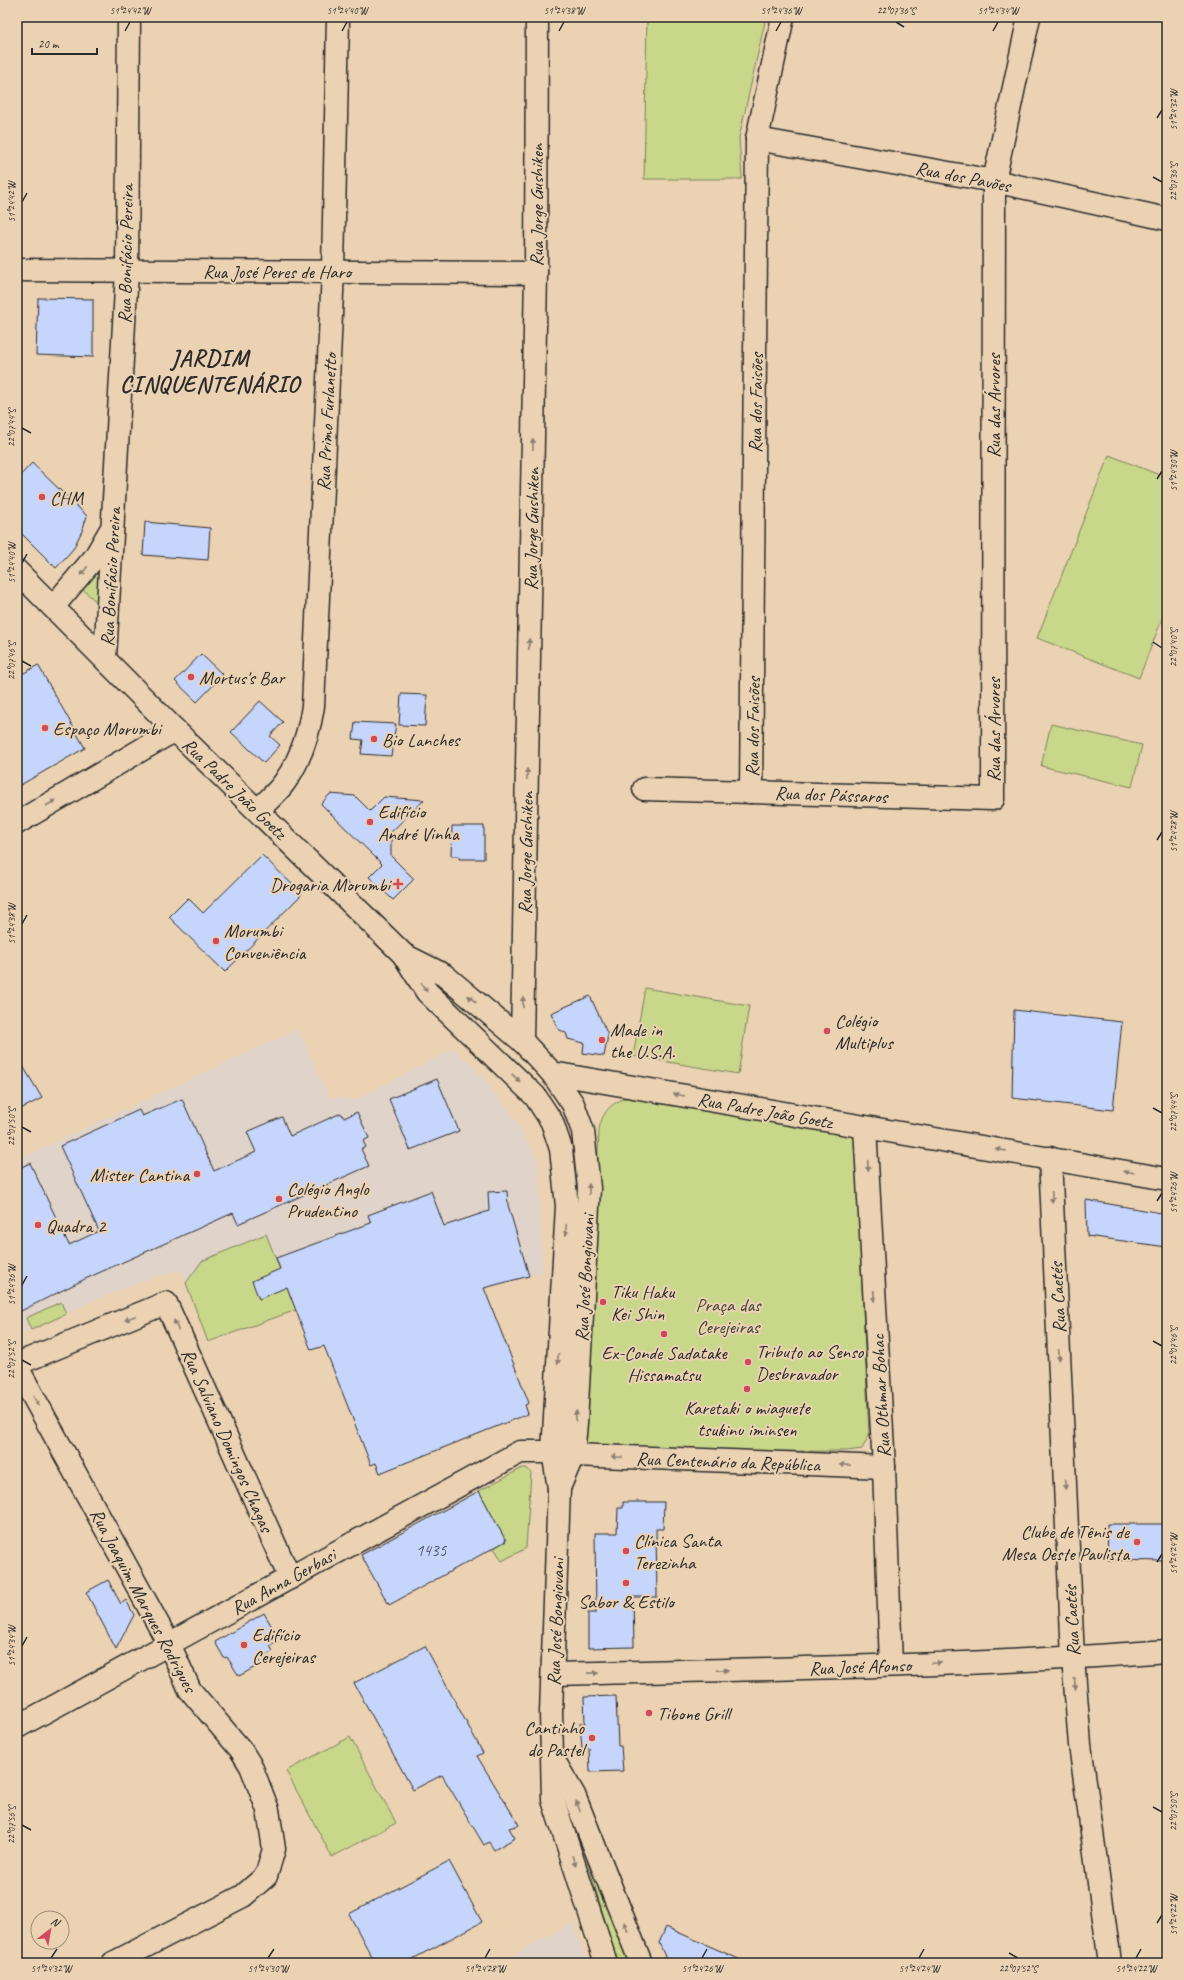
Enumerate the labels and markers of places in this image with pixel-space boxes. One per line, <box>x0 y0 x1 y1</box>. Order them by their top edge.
place label: CHM <box>50 486 85 510</box>
marker: CHM <box>37 492 47 502</box>
place label: Mortus's Bar <box>199 666 286 690</box>
marker: Mortus's Bar <box>186 672 196 682</box>
place label: Espaço Morumbi <box>53 717 163 741</box>
marker: Espaço Morumbi <box>40 723 50 733</box>
place label: Bio Lanches <box>382 728 462 752</box>
marker: Bio Lanches <box>369 734 379 744</box>
place label: Edifício André Vinha <box>378 800 460 846</box>
marker: Edifício André Vinha <box>365 817 375 827</box>
place label: Drogaria Morumbi <box>270 873 392 897</box>
marker: Drogaria Morumbi <box>393 879 403 889</box>
place label: Morumbi Conveniência <box>224 919 307 965</box>
marker: Morumbi Conveniência <box>211 936 221 946</box>
place label: Colégio Multiplus <box>835 1009 894 1055</box>
place label: Made in the U.S.A. <box>610 1018 675 1064</box>
marker: Colégio Multiplus <box>822 1026 832 1036</box>
marker: Made in the U.S.A. <box>597 1035 607 1045</box>
place label: Mister Cantina <box>90 1163 190 1187</box>
marker: Mister Cantina <box>192 1169 202 1179</box>
place label: Colégio Anglo Prudentino <box>287 1177 370 1223</box>
marker: Colégio Anglo Prudentino <box>274 1194 284 1204</box>
place label: Quadra 2 <box>46 1214 107 1238</box>
marker: Quadra 2 <box>33 1220 43 1230</box>
place label: Tiku Haku Kei Shin <box>611 1280 675 1326</box>
marker: Tiku Haku Kei Shin <box>598 1297 608 1307</box>
marker: Ex-Conde Sadatake Hissamatsu <box>659 1329 669 1339</box>
place label: Tributo ao Senso Desbravador <box>756 1340 865 1386</box>
place label: Ex-Conde Sadatake Hissamatsu <box>601 1341 728 1387</box>
marker: Tributo ao Senso Desbravador <box>743 1357 753 1367</box>
marker: Karetaki o miaguete tsukinu iminsen <box>742 1384 752 1394</box>
place label: Karetaki o miaguete tsukinu iminsen <box>684 1396 812 1442</box>
place label: Clube de Tênis de Mesa Oeste Paulista <box>1002 1520 1131 1566</box>
place label: Clínica Santa Terezinha <box>634 1529 723 1575</box>
marker: Clube de Tênis de Mesa Oeste Paulista <box>1132 1537 1142 1547</box>
marker: Clínica Santa Terezinha <box>621 1546 631 1556</box>
marker: Sabor & Estilo <box>621 1578 631 1588</box>
place label: Sabor & Estilo <box>578 1590 676 1614</box>
place label: Edifício Cerejeiras <box>252 1623 317 1669</box>
marker: Edifício Cerejeiras <box>239 1640 249 1650</box>
place label: Tibone Grill <box>657 1702 733 1726</box>
marker: Tibone Grill <box>644 1708 654 1718</box>
place label: Cantinho do Pastel <box>524 1716 588 1762</box>
marker: Cantinho do Pastel <box>587 1733 597 1743</box>

